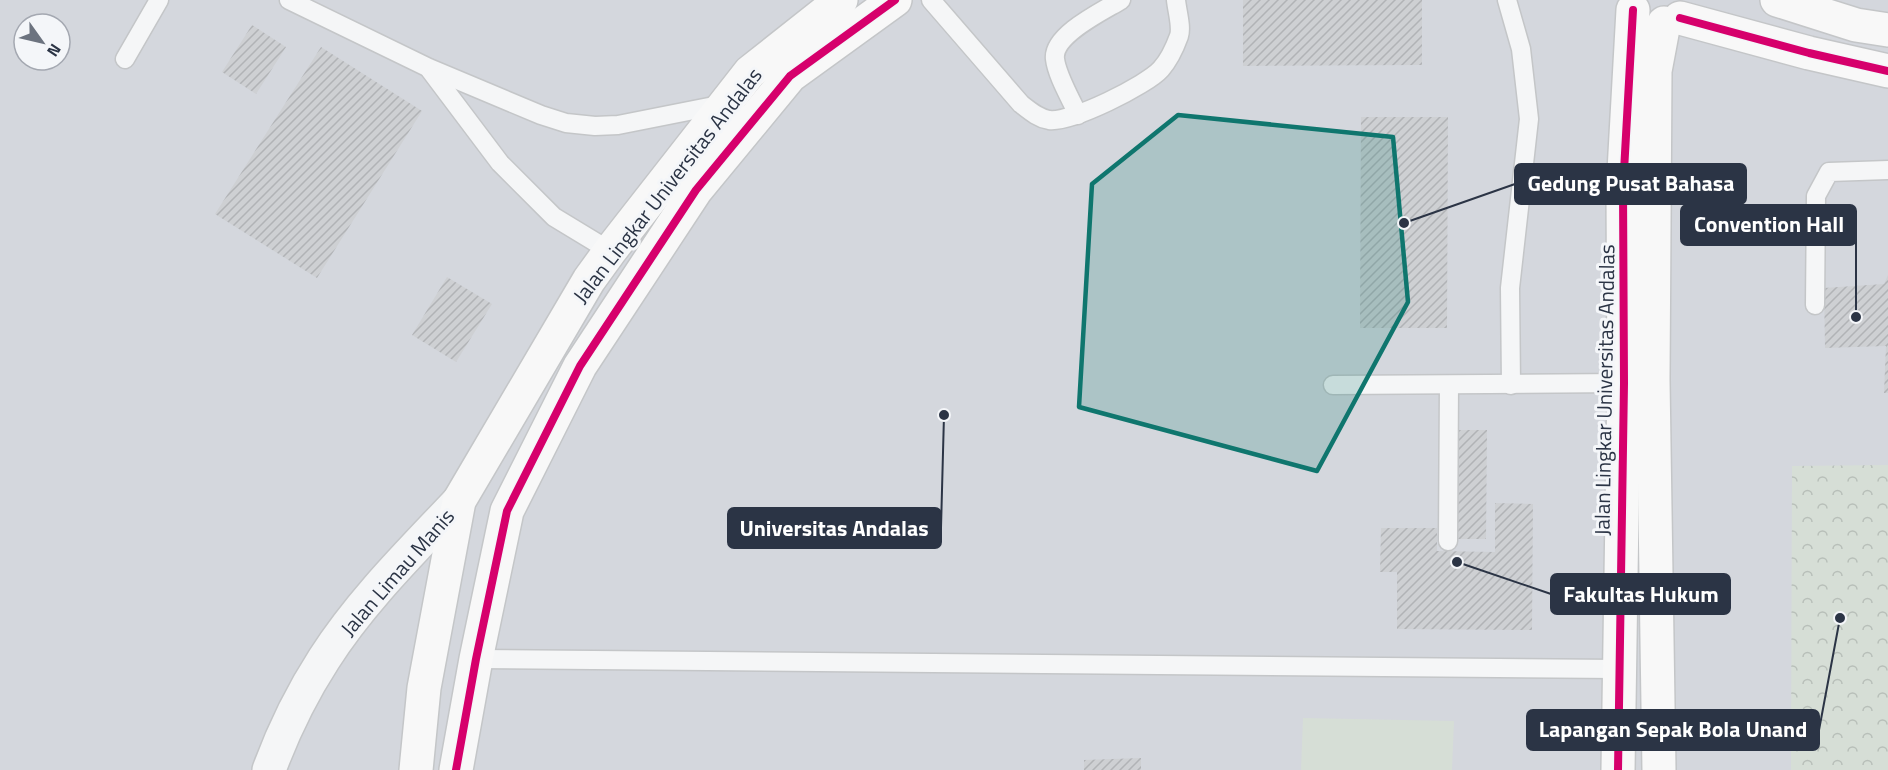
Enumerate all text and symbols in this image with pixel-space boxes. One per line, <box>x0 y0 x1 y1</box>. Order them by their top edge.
north arrow <box>12 12 72 72</box>
text: N <box>41 39 67 62</box>
street label: Jalan Lingkar Universitas Andalas <box>565 60 769 310</box>
callout: Gedung Pusat Bahasa <box>1515 164 1746 204</box>
text: Gedung Pusat Bahasa <box>1528 166 1734 200</box>
callout: Convention Hall <box>1681 205 1856 245</box>
text: Convention Hall <box>1694 207 1844 241</box>
street label: Jalan Lingkar Universitas Andalas <box>1585 244 1623 536</box>
street label: Jalan Limau Manis <box>332 501 462 643</box>
callout: Universitas Andalas <box>728 508 941 548</box>
text: Universitas Andalas <box>739 511 929 545</box>
callout: Fakultas Hukum <box>1551 574 1730 614</box>
text: Fakultas Hukum <box>1563 577 1719 611</box>
callout: Lapangan Sepak Bola Unand <box>1527 710 1819 750</box>
text: Lapangan Sepak Bola Unand <box>1539 712 1807 746</box>

